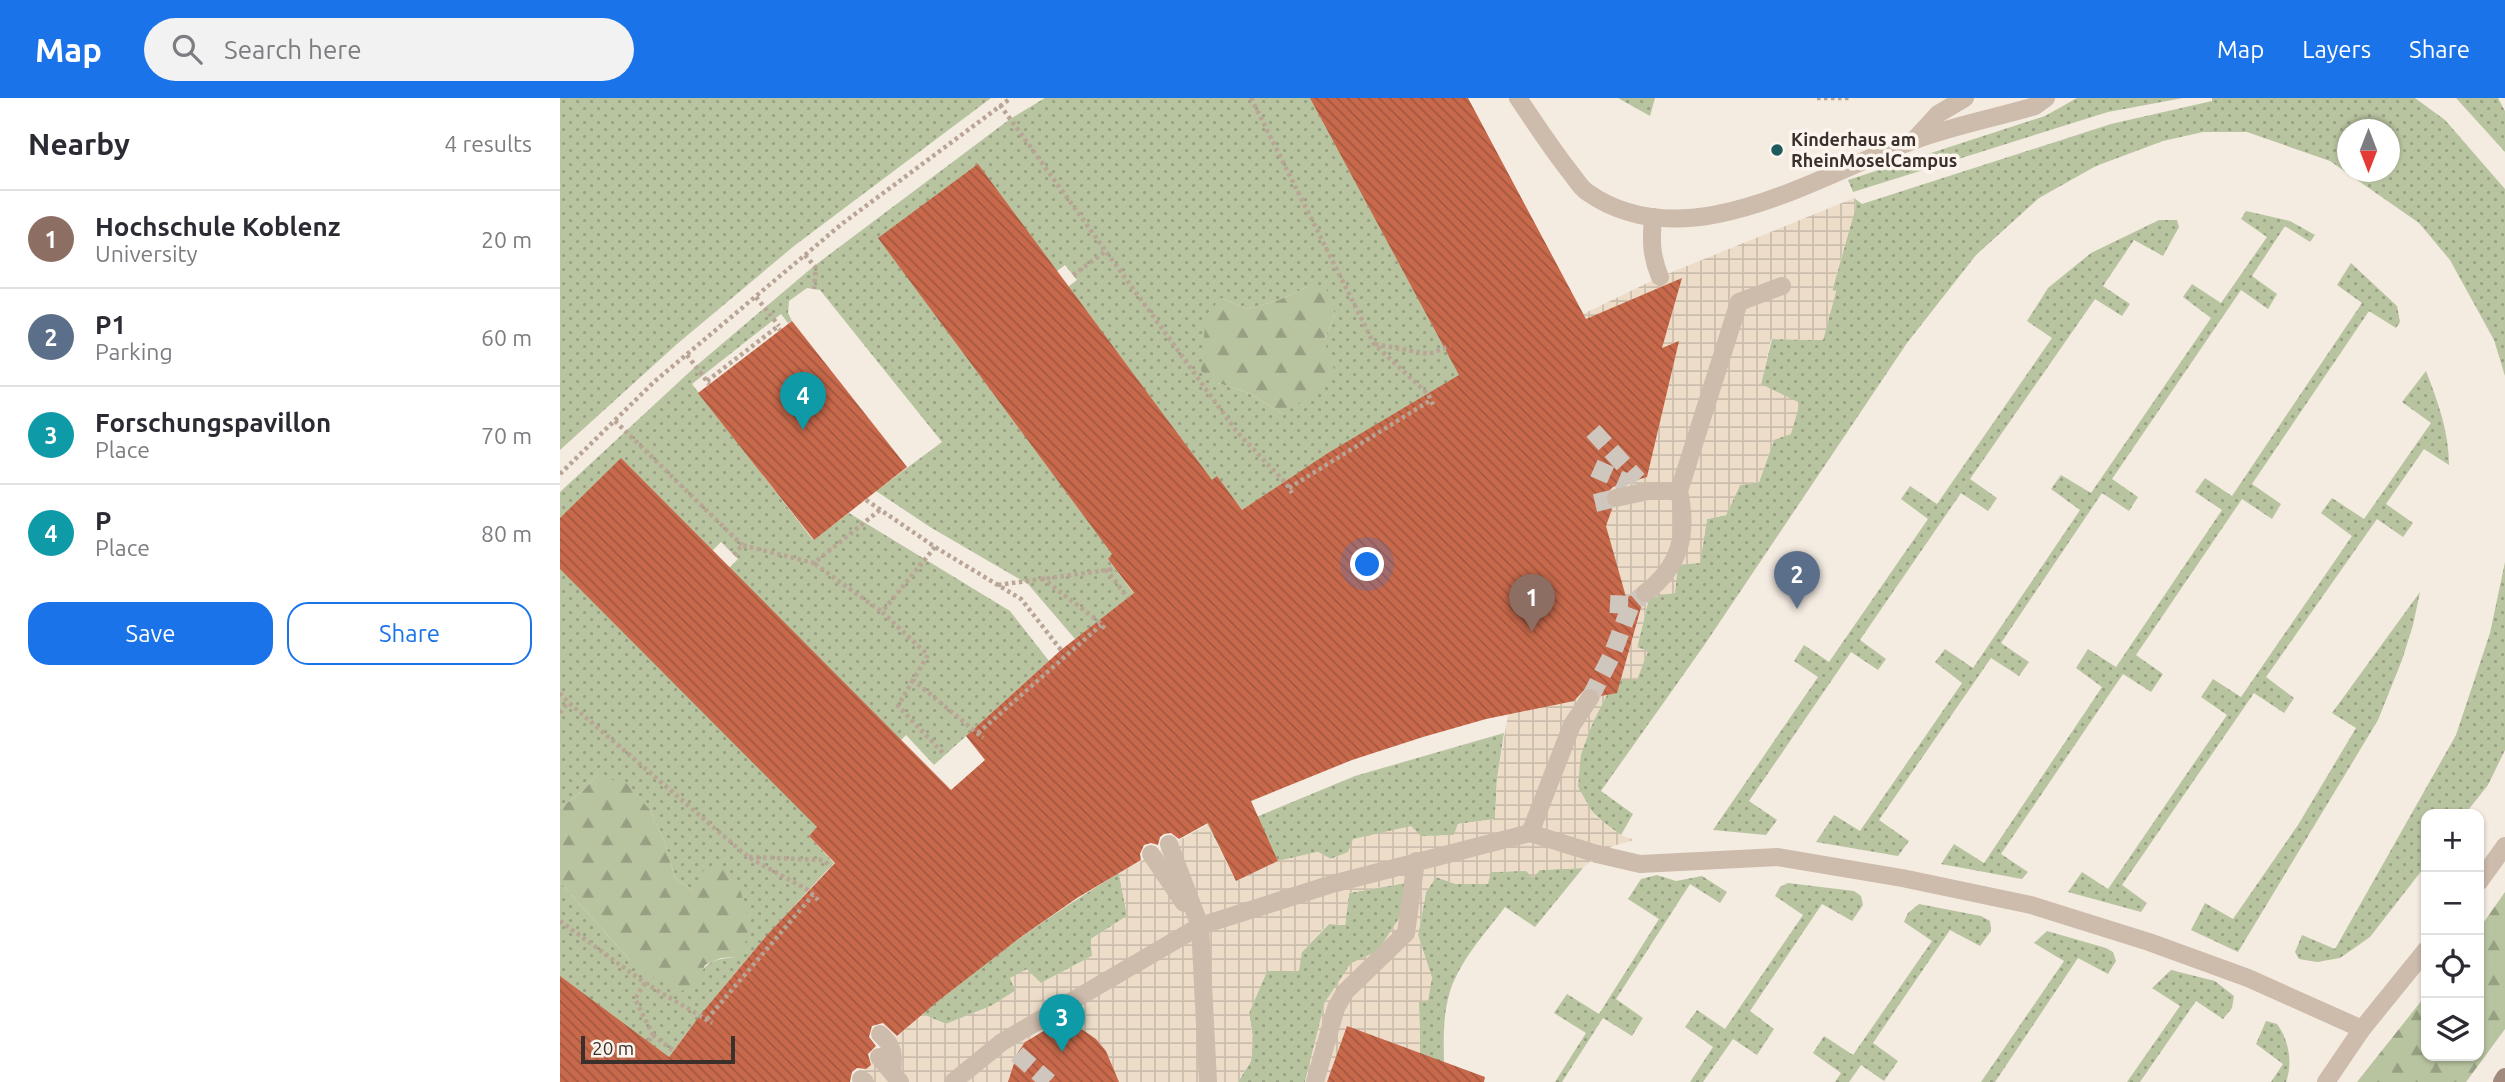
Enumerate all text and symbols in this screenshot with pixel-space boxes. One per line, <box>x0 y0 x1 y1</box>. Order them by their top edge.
search box <box>144 18 634 81</box>
icon: search <box>168 30 206 68</box>
text: Map <box>35 31 102 68</box>
text: Search here <box>224 35 362 64</box>
text: Map <box>2217 36 2264 63</box>
text: Layers <box>2302 36 2371 63</box>
text: Share <box>2409 36 2470 63</box>
north arrow <box>2337 119 2400 182</box>
text: Nearby <box>28 127 130 161</box>
place label: Kinderhaus am RheinMoselCampus <box>1791 129 1957 170</box>
text: 4 results <box>444 131 532 156</box>
marker: Kinderhaus am RheinMoselCampus <box>1769 142 1785 158</box>
text: Hochschule Koblenz <box>95 212 340 241</box>
text: 1 <box>45 227 57 252</box>
text: 20 m <box>481 227 532 252</box>
text: University <box>95 241 198 266</box>
text: P1 <box>95 310 126 339</box>
text: 2 <box>45 325 57 350</box>
text: 60 m <box>481 325 532 350</box>
text: Parking <box>95 339 173 364</box>
pin: 4 <box>780 372 826 430</box>
text: Forschungspavillon <box>95 408 331 437</box>
text: 3 <box>45 423 57 448</box>
text: 70 m <box>481 423 532 448</box>
text: Place <box>95 437 150 462</box>
text: P <box>95 506 111 535</box>
text: 4 <box>45 521 57 546</box>
text: 80 m <box>481 521 532 546</box>
text: Place <box>95 535 150 560</box>
your location <box>1350 547 1384 581</box>
pin: 2 <box>1774 551 1820 609</box>
pin: 1 <box>1509 574 1555 632</box>
button: Save <box>28 602 273 665</box>
button: Share <box>287 602 532 665</box>
map controls <box>2421 809 2484 1061</box>
button: + <box>2421 809 2484 872</box>
button: − <box>2421 872 2484 935</box>
button: locate <box>2421 935 2484 998</box>
pin: 3 <box>1039 994 1085 1052</box>
button: layers <box>2421 998 2484 1061</box>
scale bar <box>581 1033 735 1065</box>
text: 20 m <box>592 1037 634 1059</box>

